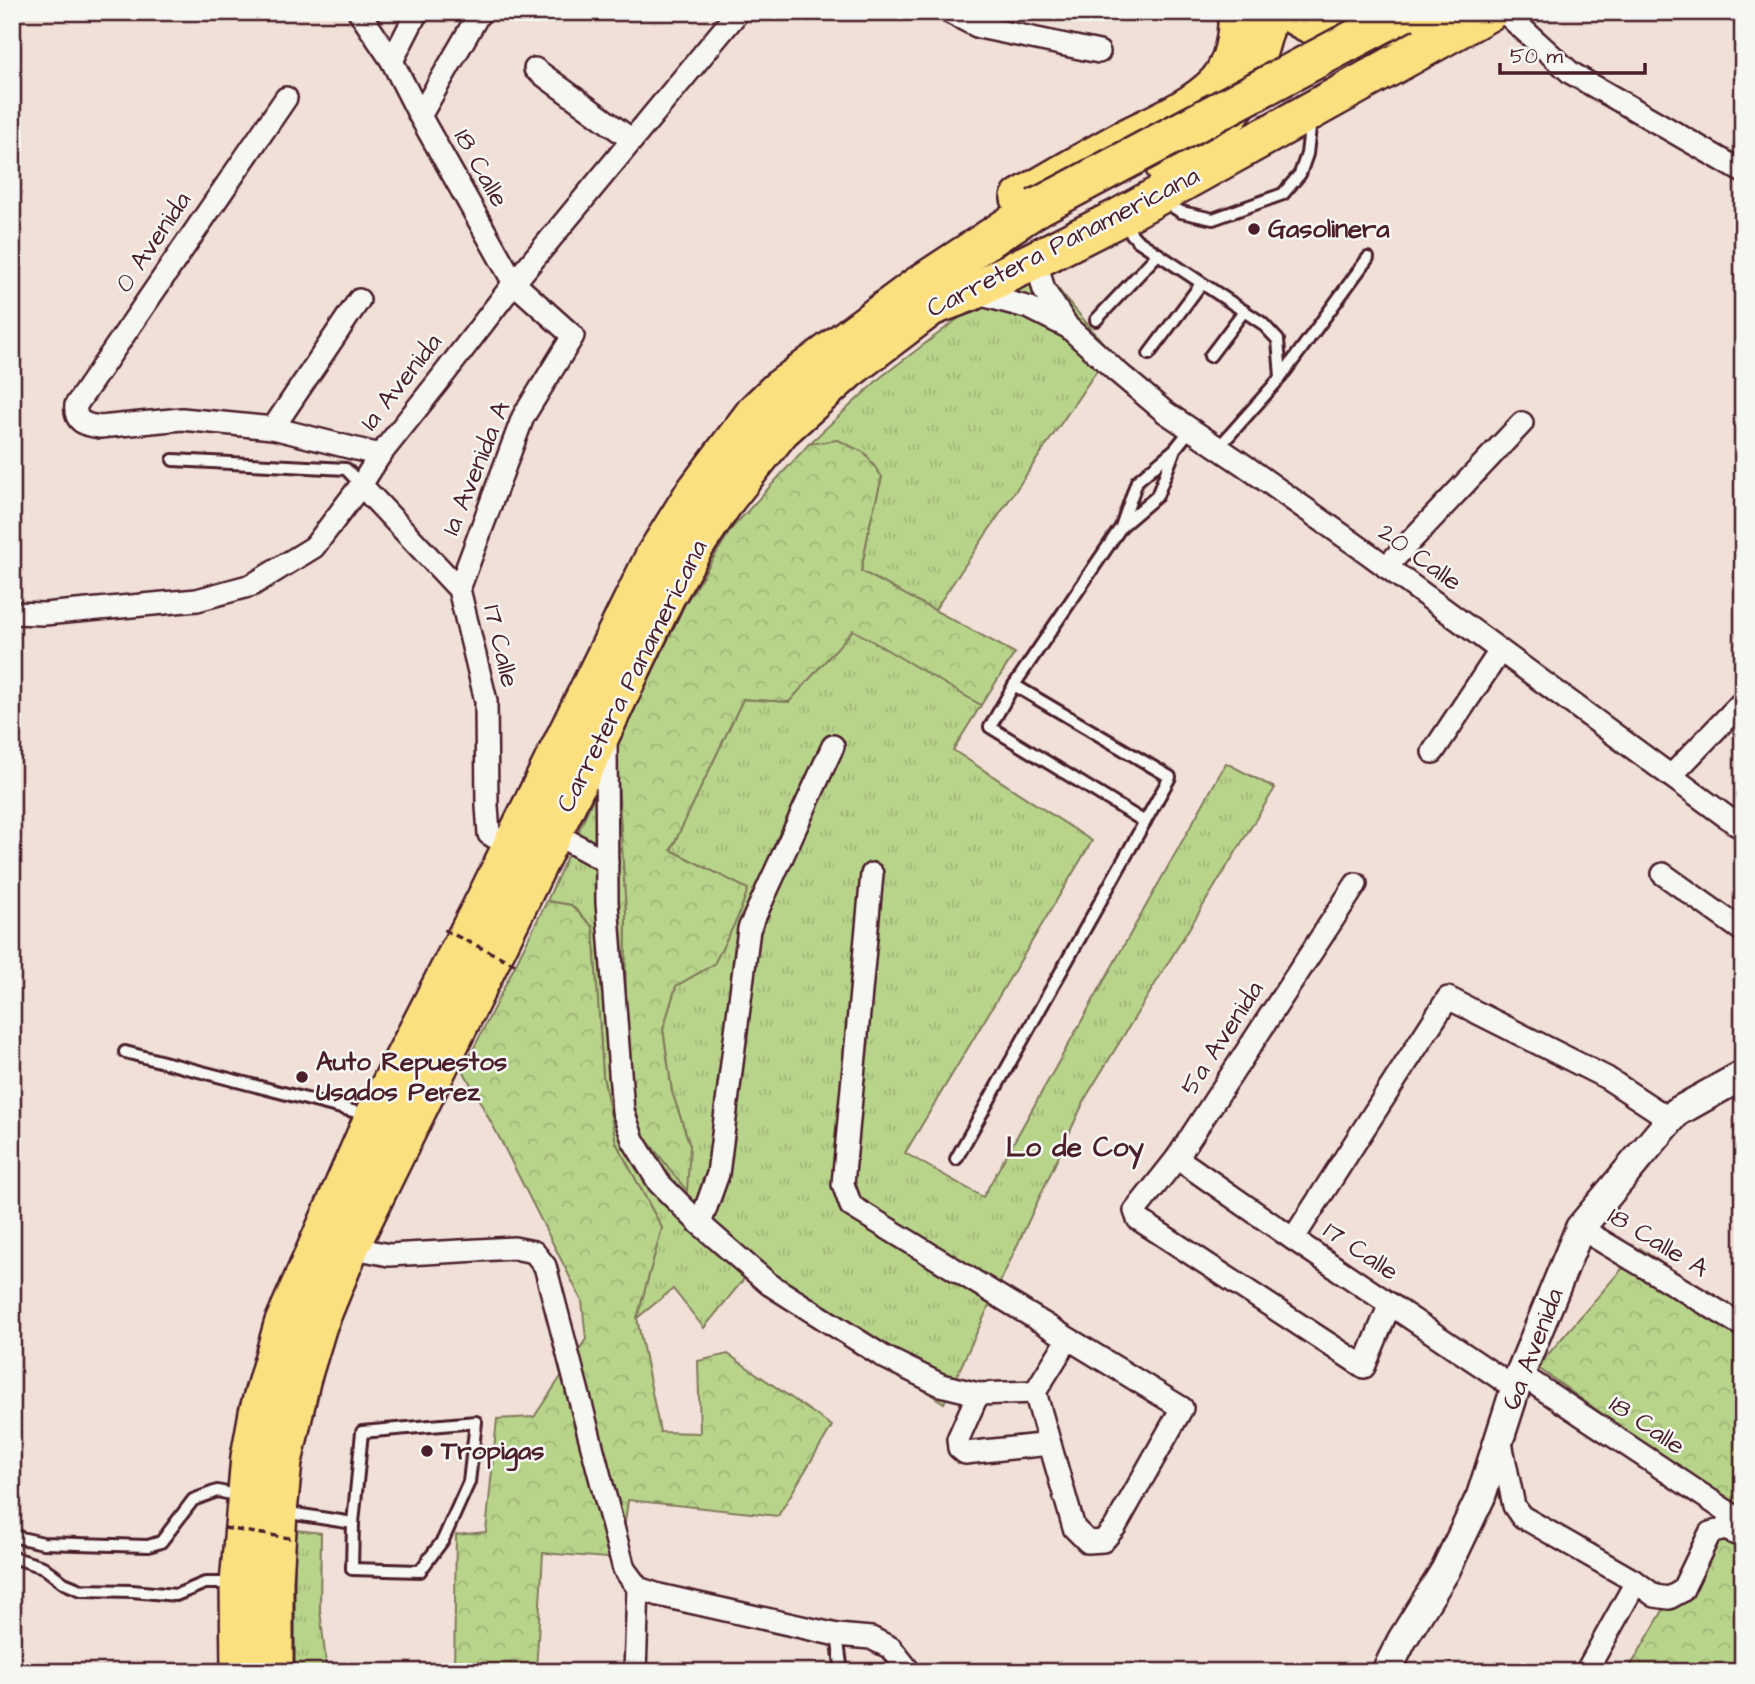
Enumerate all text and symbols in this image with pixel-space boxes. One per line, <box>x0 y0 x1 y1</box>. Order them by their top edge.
scale bar <box>1500 32 1645 76</box>
text: 50 m <box>1510 42 1564 71</box>
street label: 18 Calle <box>445 122 517 214</box>
street label: Carretera Panamericana <box>921 158 1205 326</box>
street label: 0 Avenida <box>106 184 200 300</box>
place label: Gasolinera <box>1268 211 1390 247</box>
marker: Gasolinera <box>1246 221 1262 237</box>
street label: 1a Avenida <box>352 326 450 438</box>
street label: 1a Avenida A <box>433 395 519 540</box>
street label: 20 Calle <box>1371 514 1469 600</box>
street label: Carretera Panamericana <box>548 534 716 818</box>
street label: 17 Calle <box>474 601 528 691</box>
street label: 5a Avenida <box>1172 974 1272 1102</box>
place label: Auto Repuestos Usados Perez <box>316 1044 507 1110</box>
marker: Auto Repuestos Usados Perez <box>294 1069 310 1085</box>
district label: Lo de Coy <box>1006 1128 1145 1170</box>
street label: 18 Calle A <box>1601 1198 1715 1286</box>
street label: 17 Calle <box>1316 1213 1406 1289</box>
street label: 6a Avenida <box>1493 1283 1573 1415</box>
street label: 18 Calle <box>1602 1386 1692 1464</box>
place label: Tropigas <box>440 1433 544 1472</box>
marker: Tropigas <box>419 1443 435 1459</box>

